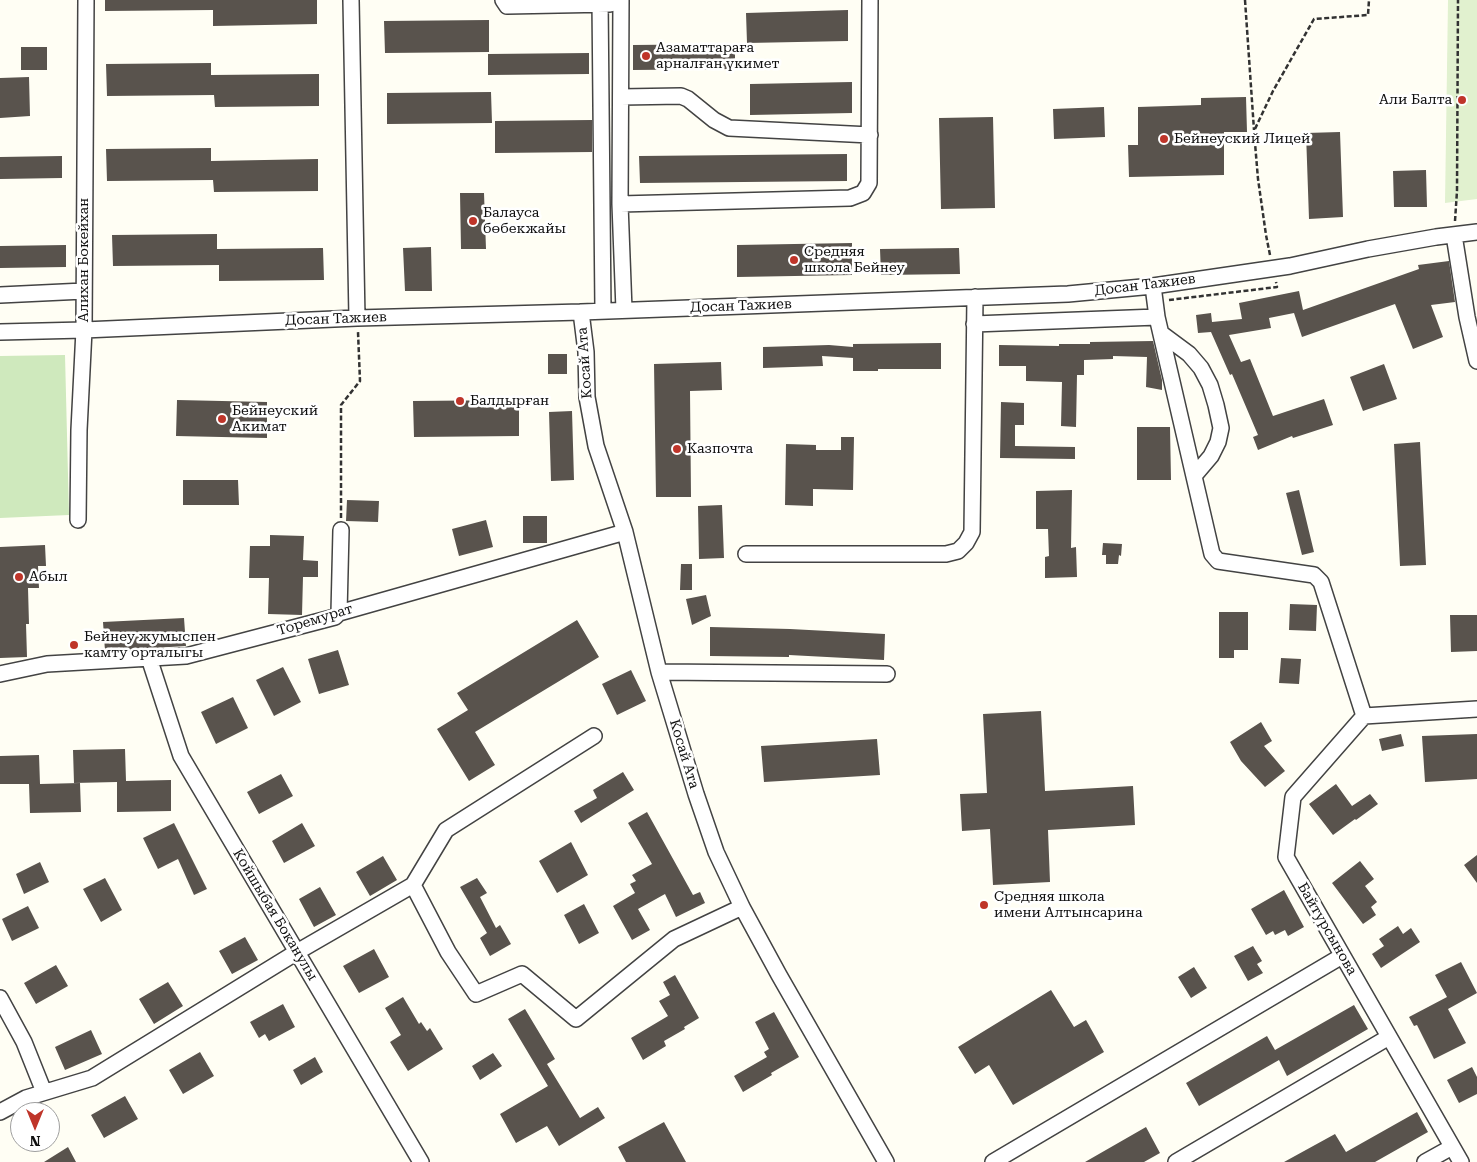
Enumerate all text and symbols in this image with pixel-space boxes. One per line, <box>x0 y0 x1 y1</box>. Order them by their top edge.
place label: Азаматтараға арналған үкимет <box>656 40 779 72</box>
marker: Азаматтараға арналған үкимет <box>640 50 652 62</box>
place label: Али Балта <box>1379 92 1452 108</box>
marker: Али Балта <box>1456 94 1468 106</box>
place label: Бейнеуский Лицей <box>1174 131 1310 147</box>
marker: Бейнеуский Лицей <box>1158 133 1170 145</box>
street label: Алихан Бокейхан <box>76 198 92 322</box>
place label: Балауса бөбекжайы <box>483 205 566 238</box>
marker: Балауса бөбекжайы <box>467 215 479 227</box>
place label: Средняя школа Бейнеу <box>804 244 905 276</box>
marker: Средняя школа Бейнеу <box>788 254 800 266</box>
street label: Досан Тажиев <box>1093 270 1197 300</box>
street label: Досан Тажиев <box>690 296 792 316</box>
street label: Досан Тажиев <box>285 309 387 329</box>
street label: Косай Ата <box>574 327 596 399</box>
place label: Балдырған <box>470 393 549 409</box>
marker: Балдырған <box>454 395 466 407</box>
place label: Бейнеуский Акимат <box>232 403 318 436</box>
marker: Бейнеуский Акимат <box>216 413 228 425</box>
place label: Казпочта <box>687 441 753 457</box>
marker: Казпочта <box>671 443 683 455</box>
place label: Абыл <box>29 569 68 585</box>
marker: Абыл <box>13 571 25 583</box>
street label: Торемурат <box>275 601 355 639</box>
place label: Бейнеу жумыспен камту орталыгы <box>84 629 216 662</box>
marker: Бейнеу жумыспен камту орталыгы <box>68 639 80 651</box>
street label: Косай Ата <box>666 717 702 791</box>
street label: Койшыбая Боканулы <box>229 846 321 984</box>
street label: Байтурсынова <box>1294 880 1360 978</box>
place label: Средняя школа имени Алтынсарина <box>994 889 1143 922</box>
marker: Средняя школа имени Алтынсарина <box>978 899 990 911</box>
north arrow <box>10 1102 60 1152</box>
text: N <box>30 1133 40 1149</box>

